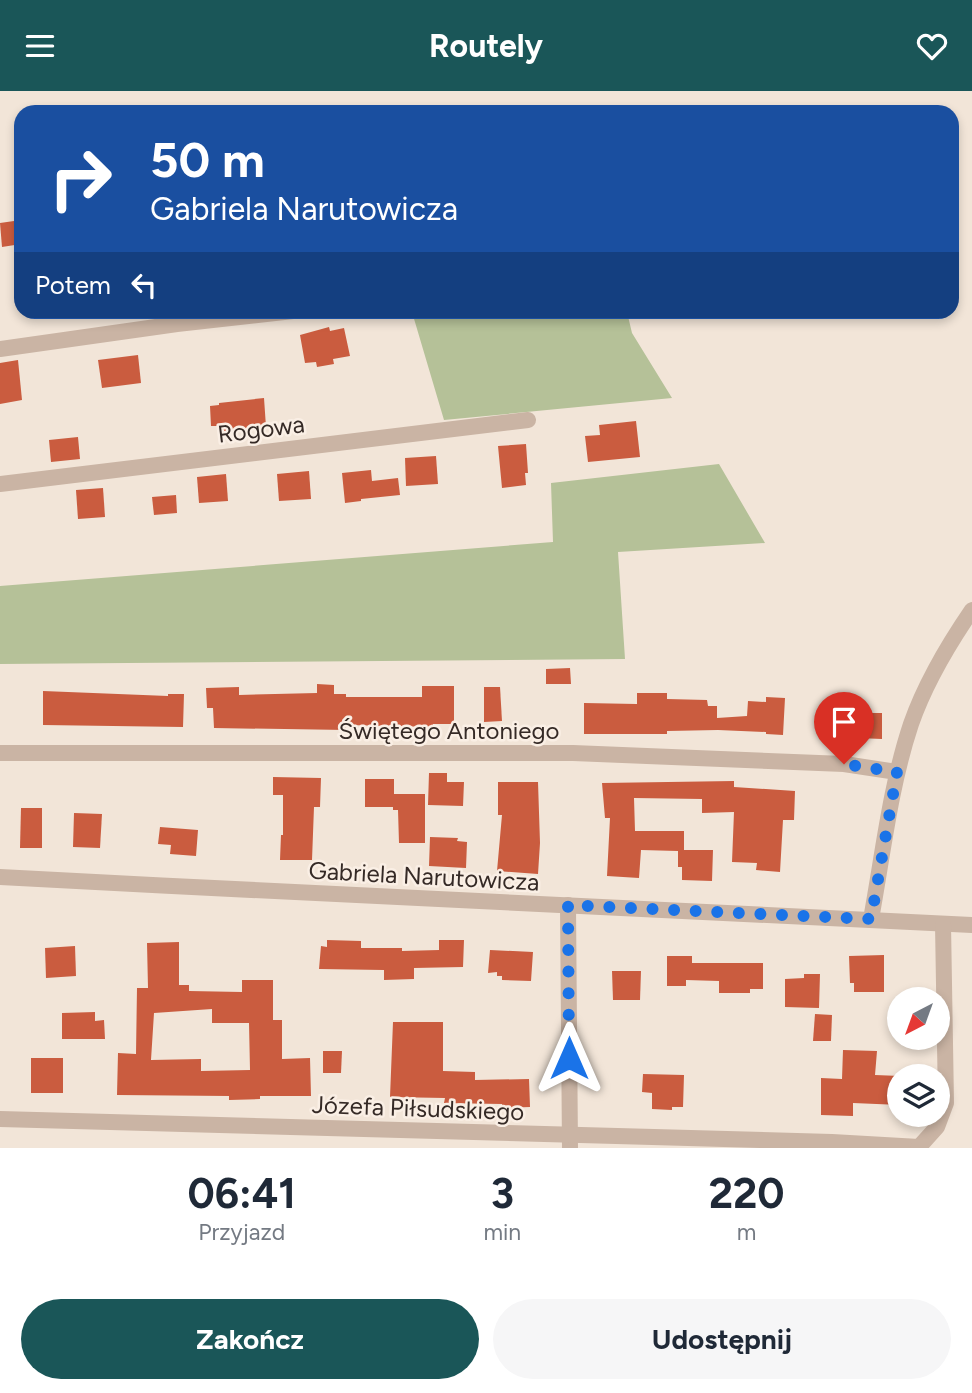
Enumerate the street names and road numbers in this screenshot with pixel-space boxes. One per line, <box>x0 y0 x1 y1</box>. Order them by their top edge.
street label: Rogowa <box>216 409 306 449</box>
street label: Świętego Antoniego <box>339 716 559 745</box>
street label: Gabriela Narutowicza <box>308 855 540 897</box>
street label: Józefa Piłsudskiego <box>311 1090 525 1126</box>

